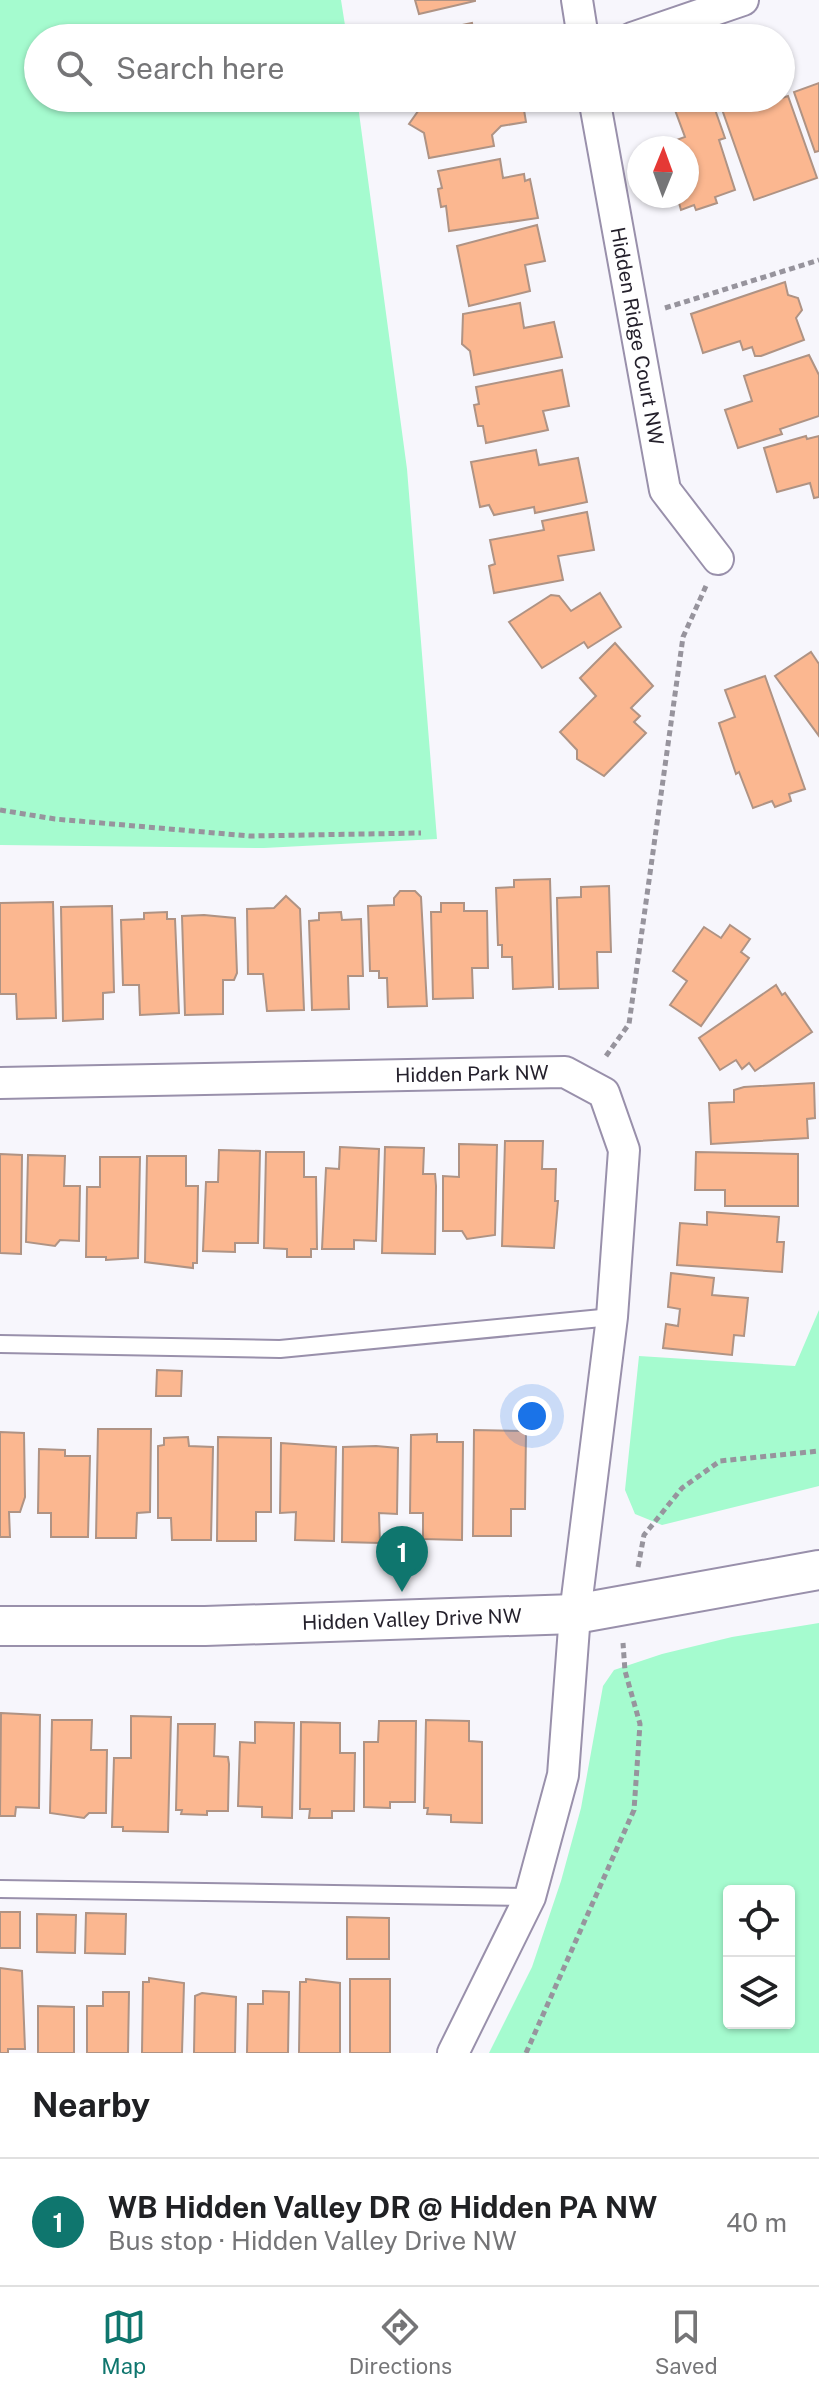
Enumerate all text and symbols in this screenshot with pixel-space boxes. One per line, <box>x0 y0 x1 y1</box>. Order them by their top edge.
search box <box>24 24 795 112</box>
icon: search <box>52 46 96 90</box>
text: Search here <box>116 50 284 86</box>
north arrow <box>627 136 699 208</box>
street label: Hidden Ridge Court NW <box>606 225 669 447</box>
street label: Hidden Park NW <box>395 1060 549 1087</box>
your location <box>512 1396 552 1436</box>
pin: 1 <box>376 1526 428 1592</box>
street label: Hidden Valley Drive NW <box>302 1604 522 1635</box>
map controls <box>723 1885 795 2029</box>
button: locate <box>723 1885 795 1957</box>
button: layers <box>723 1957 795 2029</box>
text: Nearby <box>32 2085 150 2125</box>
text: WB Hidden Valley DR @ Hidden PA NW <box>108 2189 657 2225</box>
text: 1 <box>52 2207 64 2238</box>
text: 40 m <box>726 2207 787 2238</box>
text: Bus stop · Hidden Valley Drive NW <box>108 2225 517 2256</box>
tab: Map <box>101 2305 146 2379</box>
tab: Directions <box>349 2305 452 2379</box>
tab: Saved <box>655 2305 718 2379</box>

